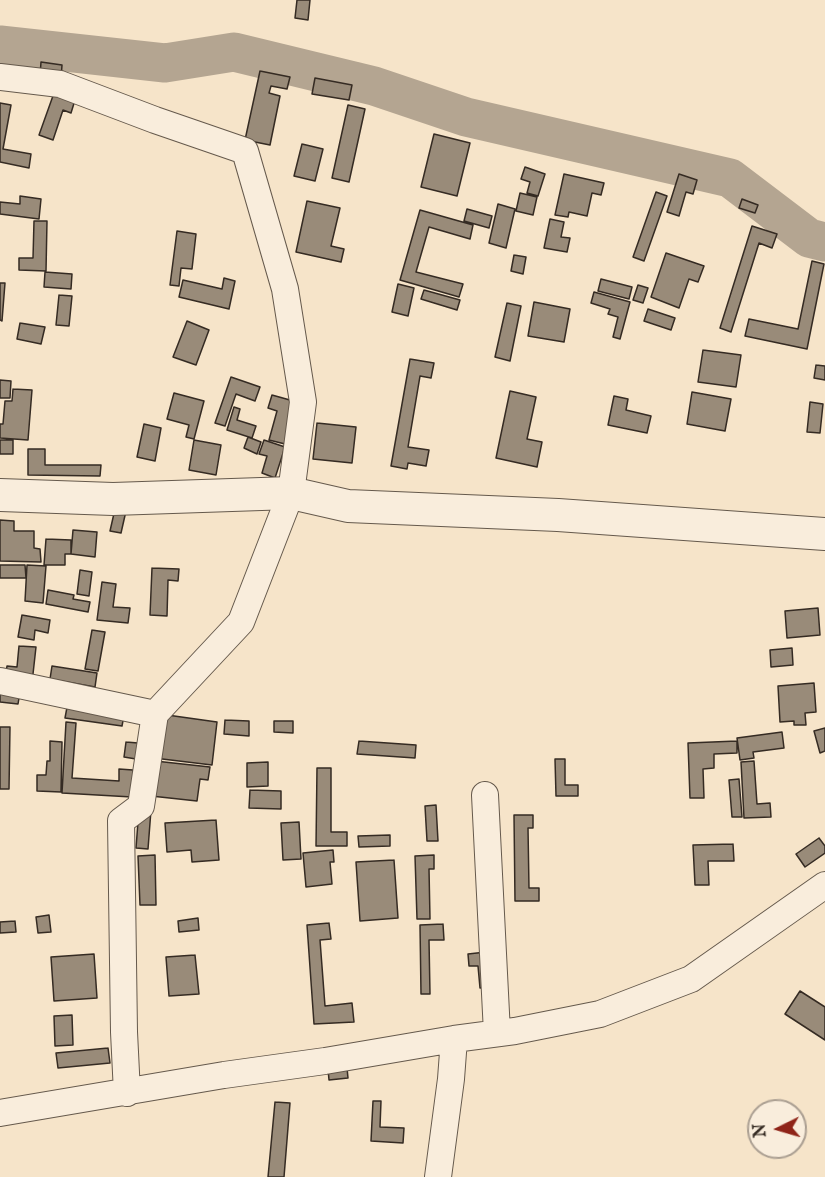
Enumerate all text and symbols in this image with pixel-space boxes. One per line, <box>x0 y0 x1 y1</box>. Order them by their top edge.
north arrow <box>747 1099 807 1159</box>
text: N <box>750 1123 772 1138</box>

